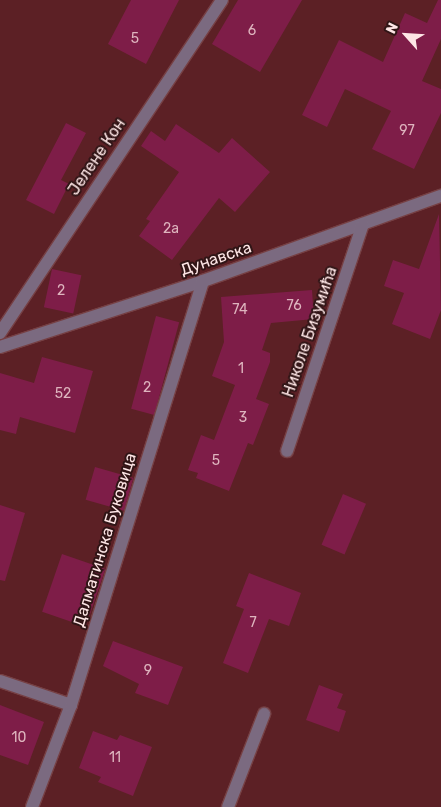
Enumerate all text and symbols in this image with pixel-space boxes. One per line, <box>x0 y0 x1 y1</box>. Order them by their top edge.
north arrow <box>381 10 431 60</box>
text: N <box>382 20 402 36</box>
house number: 6 <box>248 23 256 39</box>
house number: 5 <box>131 31 139 47</box>
street label: Јелене Кон <box>64 115 130 199</box>
house number: 97 <box>399 123 415 139</box>
house number: 2a <box>163 221 179 237</box>
street label: Дунавска <box>178 238 254 280</box>
street label: Николе Бизумића <box>279 264 341 400</box>
house number: 2 <box>57 283 65 299</box>
house number: 76 <box>286 298 302 314</box>
house number: 74 <box>232 302 248 318</box>
house number: 1 <box>238 361 244 377</box>
house number: 2 <box>143 380 151 396</box>
house number: 52 <box>55 386 71 402</box>
house number: 3 <box>239 410 247 426</box>
street label: Далматинска Буковица <box>69 451 141 629</box>
house number: 5 <box>212 453 220 469</box>
house number: 7 <box>249 615 257 631</box>
house number: 9 <box>144 663 152 679</box>
house number: 10 <box>12 730 26 746</box>
house number: 11 <box>109 750 121 766</box>

